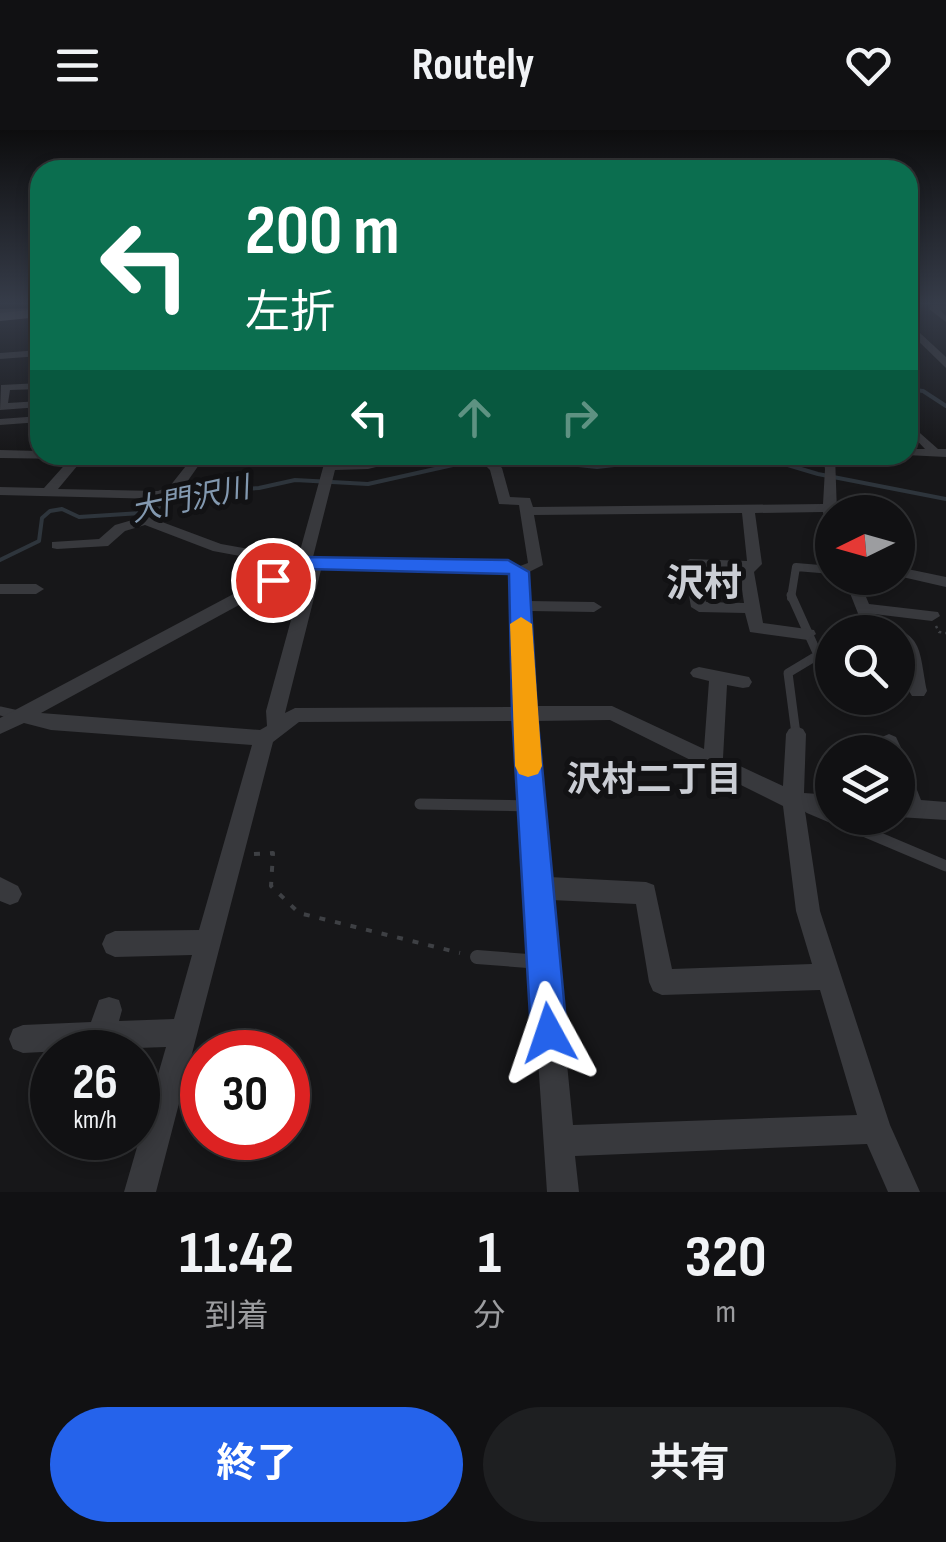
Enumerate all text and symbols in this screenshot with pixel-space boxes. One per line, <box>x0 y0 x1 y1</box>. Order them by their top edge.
icon: menu <box>50 38 105 93</box>
text: Routely <box>412 38 534 93</box>
icon: heart <box>841 38 896 93</box>
text: 200 m <box>245 190 400 274</box>
icon: left <box>80 200 210 330</box>
text: 左折 <box>245 286 335 341</box>
icon: left <box>342 390 397 445</box>
icon: ahead <box>447 390 502 445</box>
icon: right <box>552 390 607 445</box>
water label: 大門沢川 <box>128 469 256 530</box>
north arrow <box>815 495 915 595</box>
map controls <box>815 495 915 835</box>
pin <box>231 538 316 623</box>
icon: arrive <box>246 553 301 608</box>
district label: 沢村 <box>666 562 742 607</box>
button: search <box>815 615 915 715</box>
button: layers <box>815 735 915 835</box>
district label: 沢村二丁目 <box>566 759 742 802</box>
position arrow <box>497 981 601 1085</box>
speed limit sign: 30 <box>180 1030 310 1160</box>
text: 26 <box>72 1053 118 1113</box>
text: km/h <box>73 1105 117 1136</box>
text: 11:42 <box>179 1218 294 1290</box>
text: 1 <box>478 1218 501 1290</box>
text: 320 <box>685 1222 767 1294</box>
text: m <box>715 1293 736 1332</box>
text: 到着 <box>205 1297 269 1336</box>
text: 分 <box>473 1297 506 1336</box>
button: 終了 <box>50 1407 463 1522</box>
button: 共有 <box>483 1407 896 1522</box>

